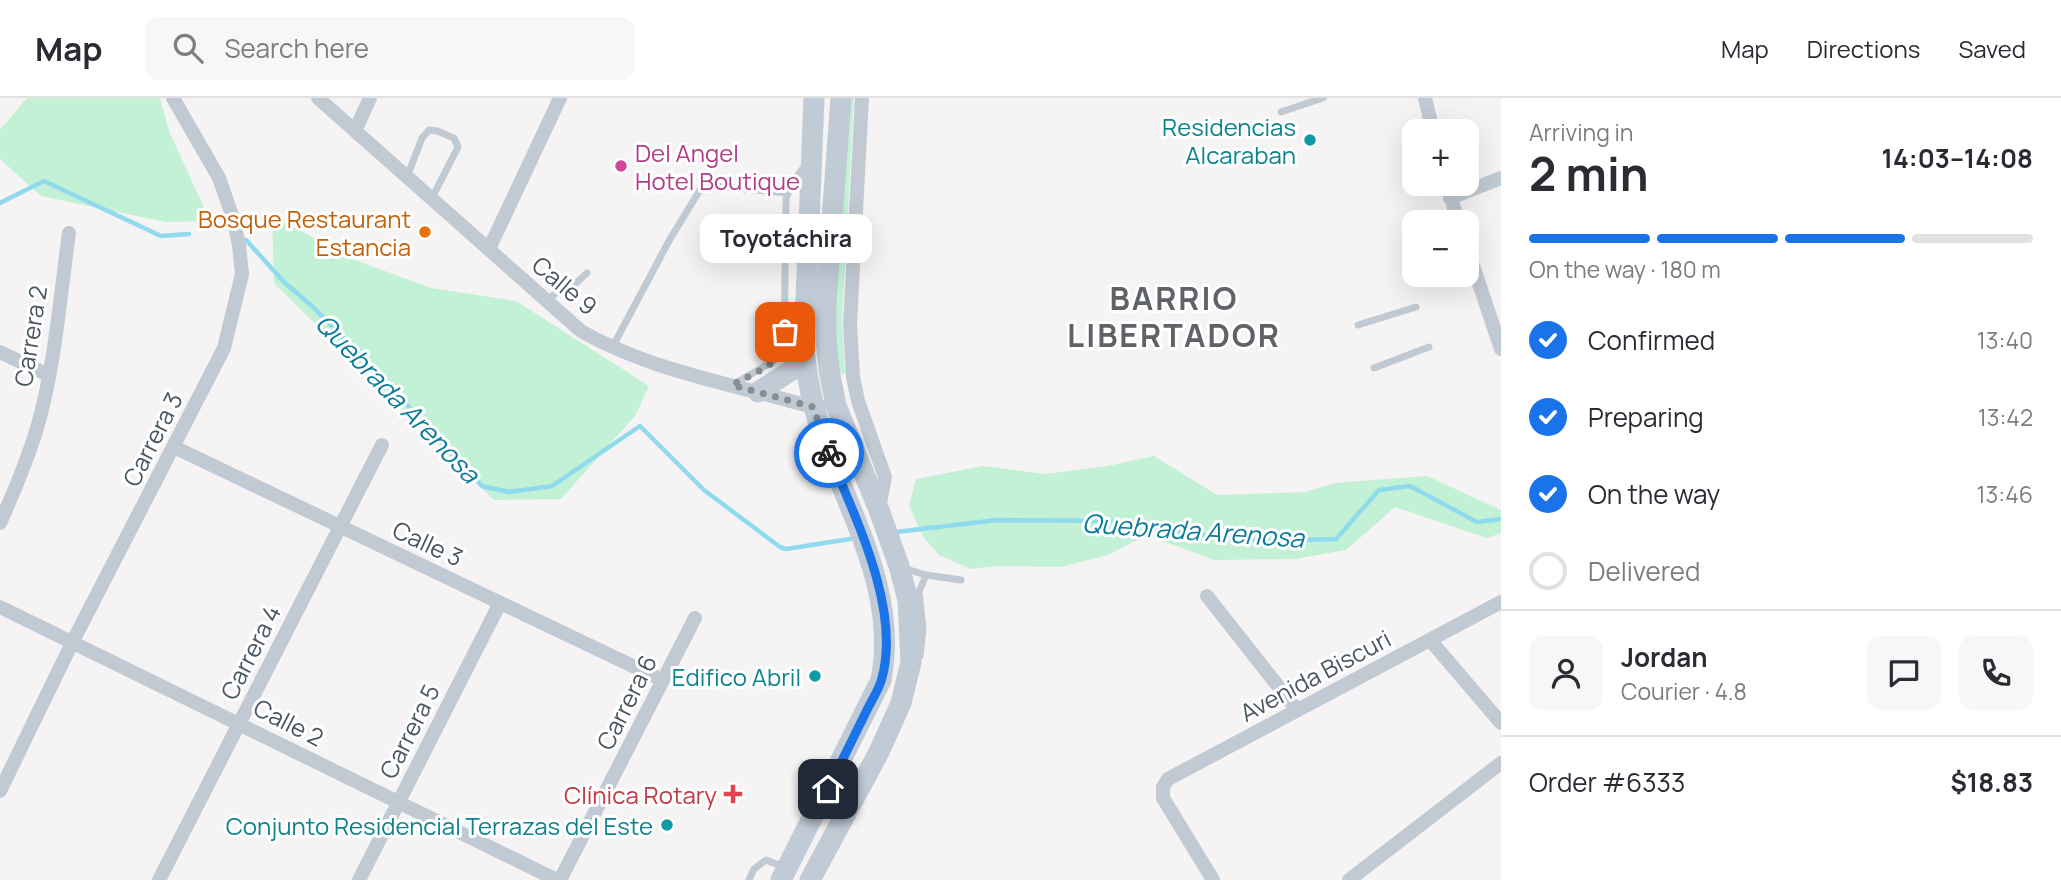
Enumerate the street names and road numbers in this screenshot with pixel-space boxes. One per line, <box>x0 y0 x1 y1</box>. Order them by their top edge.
street label: Calle 9 <box>525 248 605 322</box>
street label: Carrera 2 <box>6 283 54 389</box>
street label: Carrera 3 <box>114 386 190 492</box>
street label: Calle 3 <box>388 512 468 574</box>
street label: Carrera 4 <box>212 599 288 705</box>
street label: Avenida Biscuri <box>1234 621 1396 729</box>
street label: Carrera 6 <box>588 649 664 755</box>
street label: Carrera 5 <box>371 678 447 784</box>
street label: Calle 2 <box>248 690 330 754</box>

